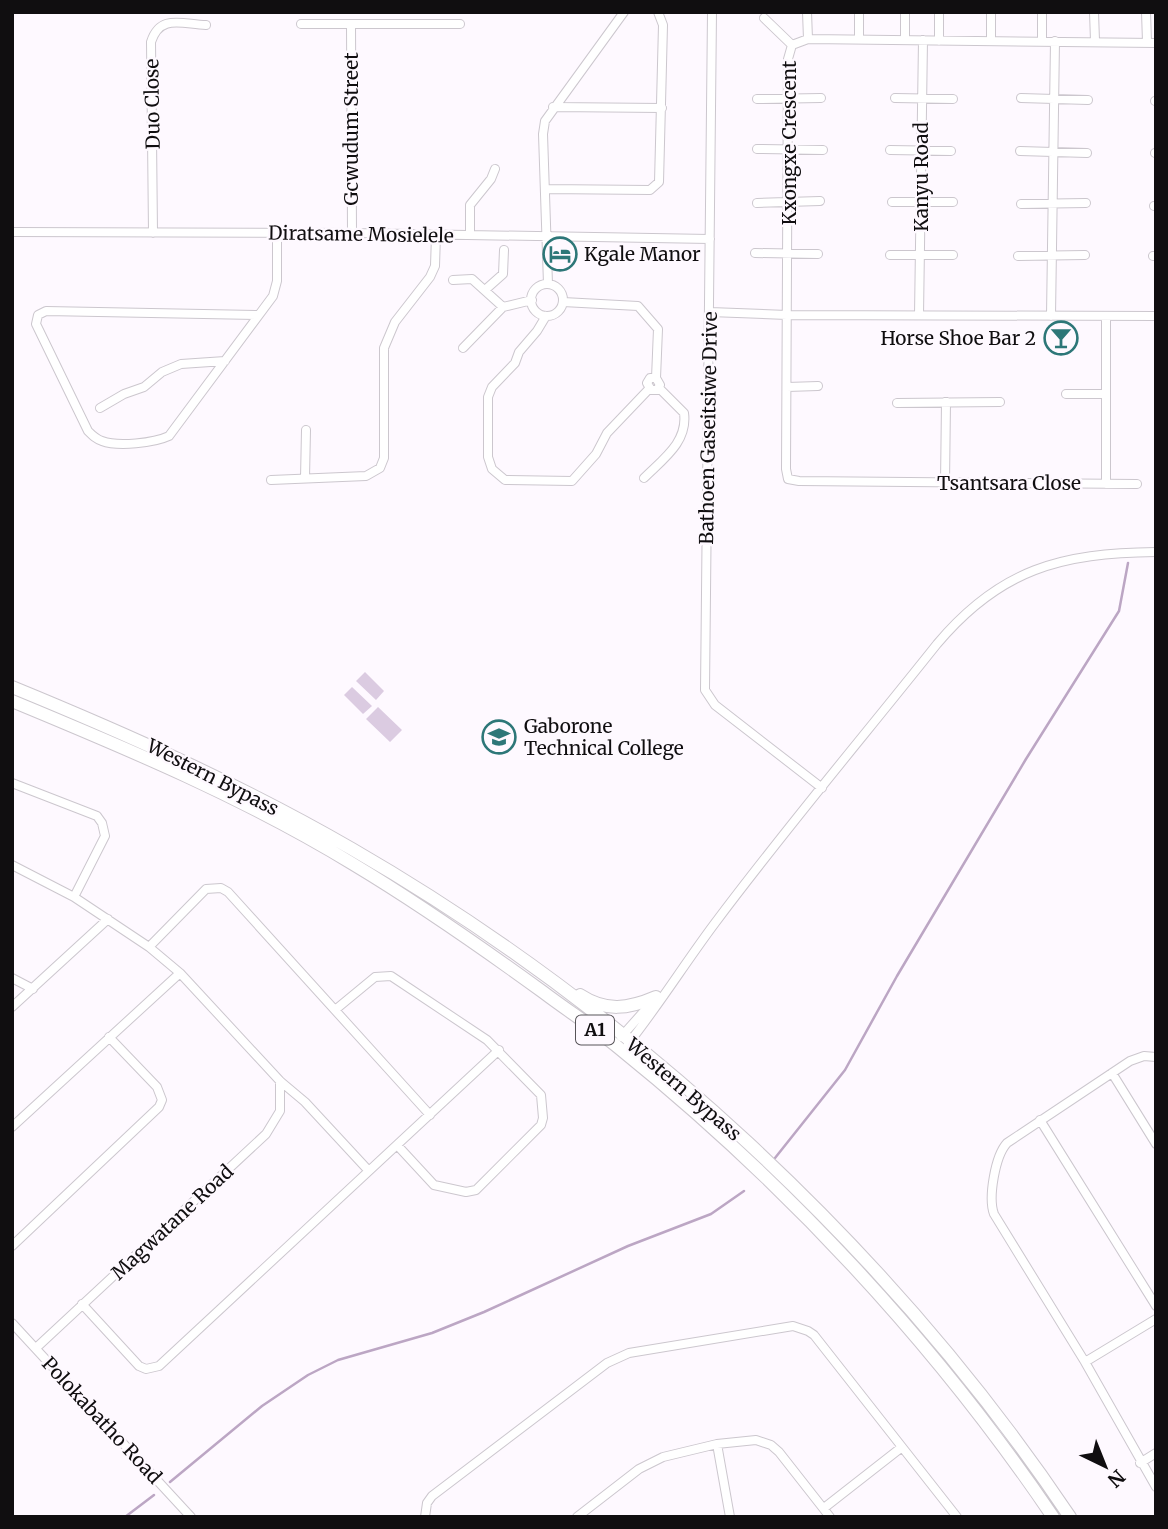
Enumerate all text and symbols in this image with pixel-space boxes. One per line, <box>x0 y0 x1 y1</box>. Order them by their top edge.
street label: Gcwudum Street <box>339 52 363 206</box>
street label: Duo Close <box>139 58 165 149</box>
street label: Kxongxe Crescent <box>777 60 801 225</box>
street label: Kanyu Road <box>909 122 933 232</box>
street label: Diratsame Mosielele <box>268 220 454 248</box>
hotel icon: Kgale Manor <box>541 235 579 273</box>
place label: Kgale Manor <box>584 242 701 266</box>
street label: Bathoen Gaseitsiwe Drive <box>694 311 722 545</box>
bar icon: Horse Shoe Bar 2 <box>1042 319 1080 357</box>
place label: Horse Shoe Bar 2 <box>880 326 1036 350</box>
street label: Tsantsara Close <box>937 471 1081 495</box>
place label: Gaborone Technical College <box>524 714 684 760</box>
school or university icon: Gaborone Technical College <box>480 718 518 756</box>
street label: Western Bypass <box>142 733 283 821</box>
road number: A1 <box>576 1015 614 1044</box>
street label: Western Bypass <box>621 1032 747 1146</box>
street label: Magwatane Road <box>106 1159 238 1285</box>
street label: Polokabatho Road <box>37 1352 167 1488</box>
north arrow <box>1070 1431 1140 1501</box>
text: N <box>1103 1465 1130 1492</box>

